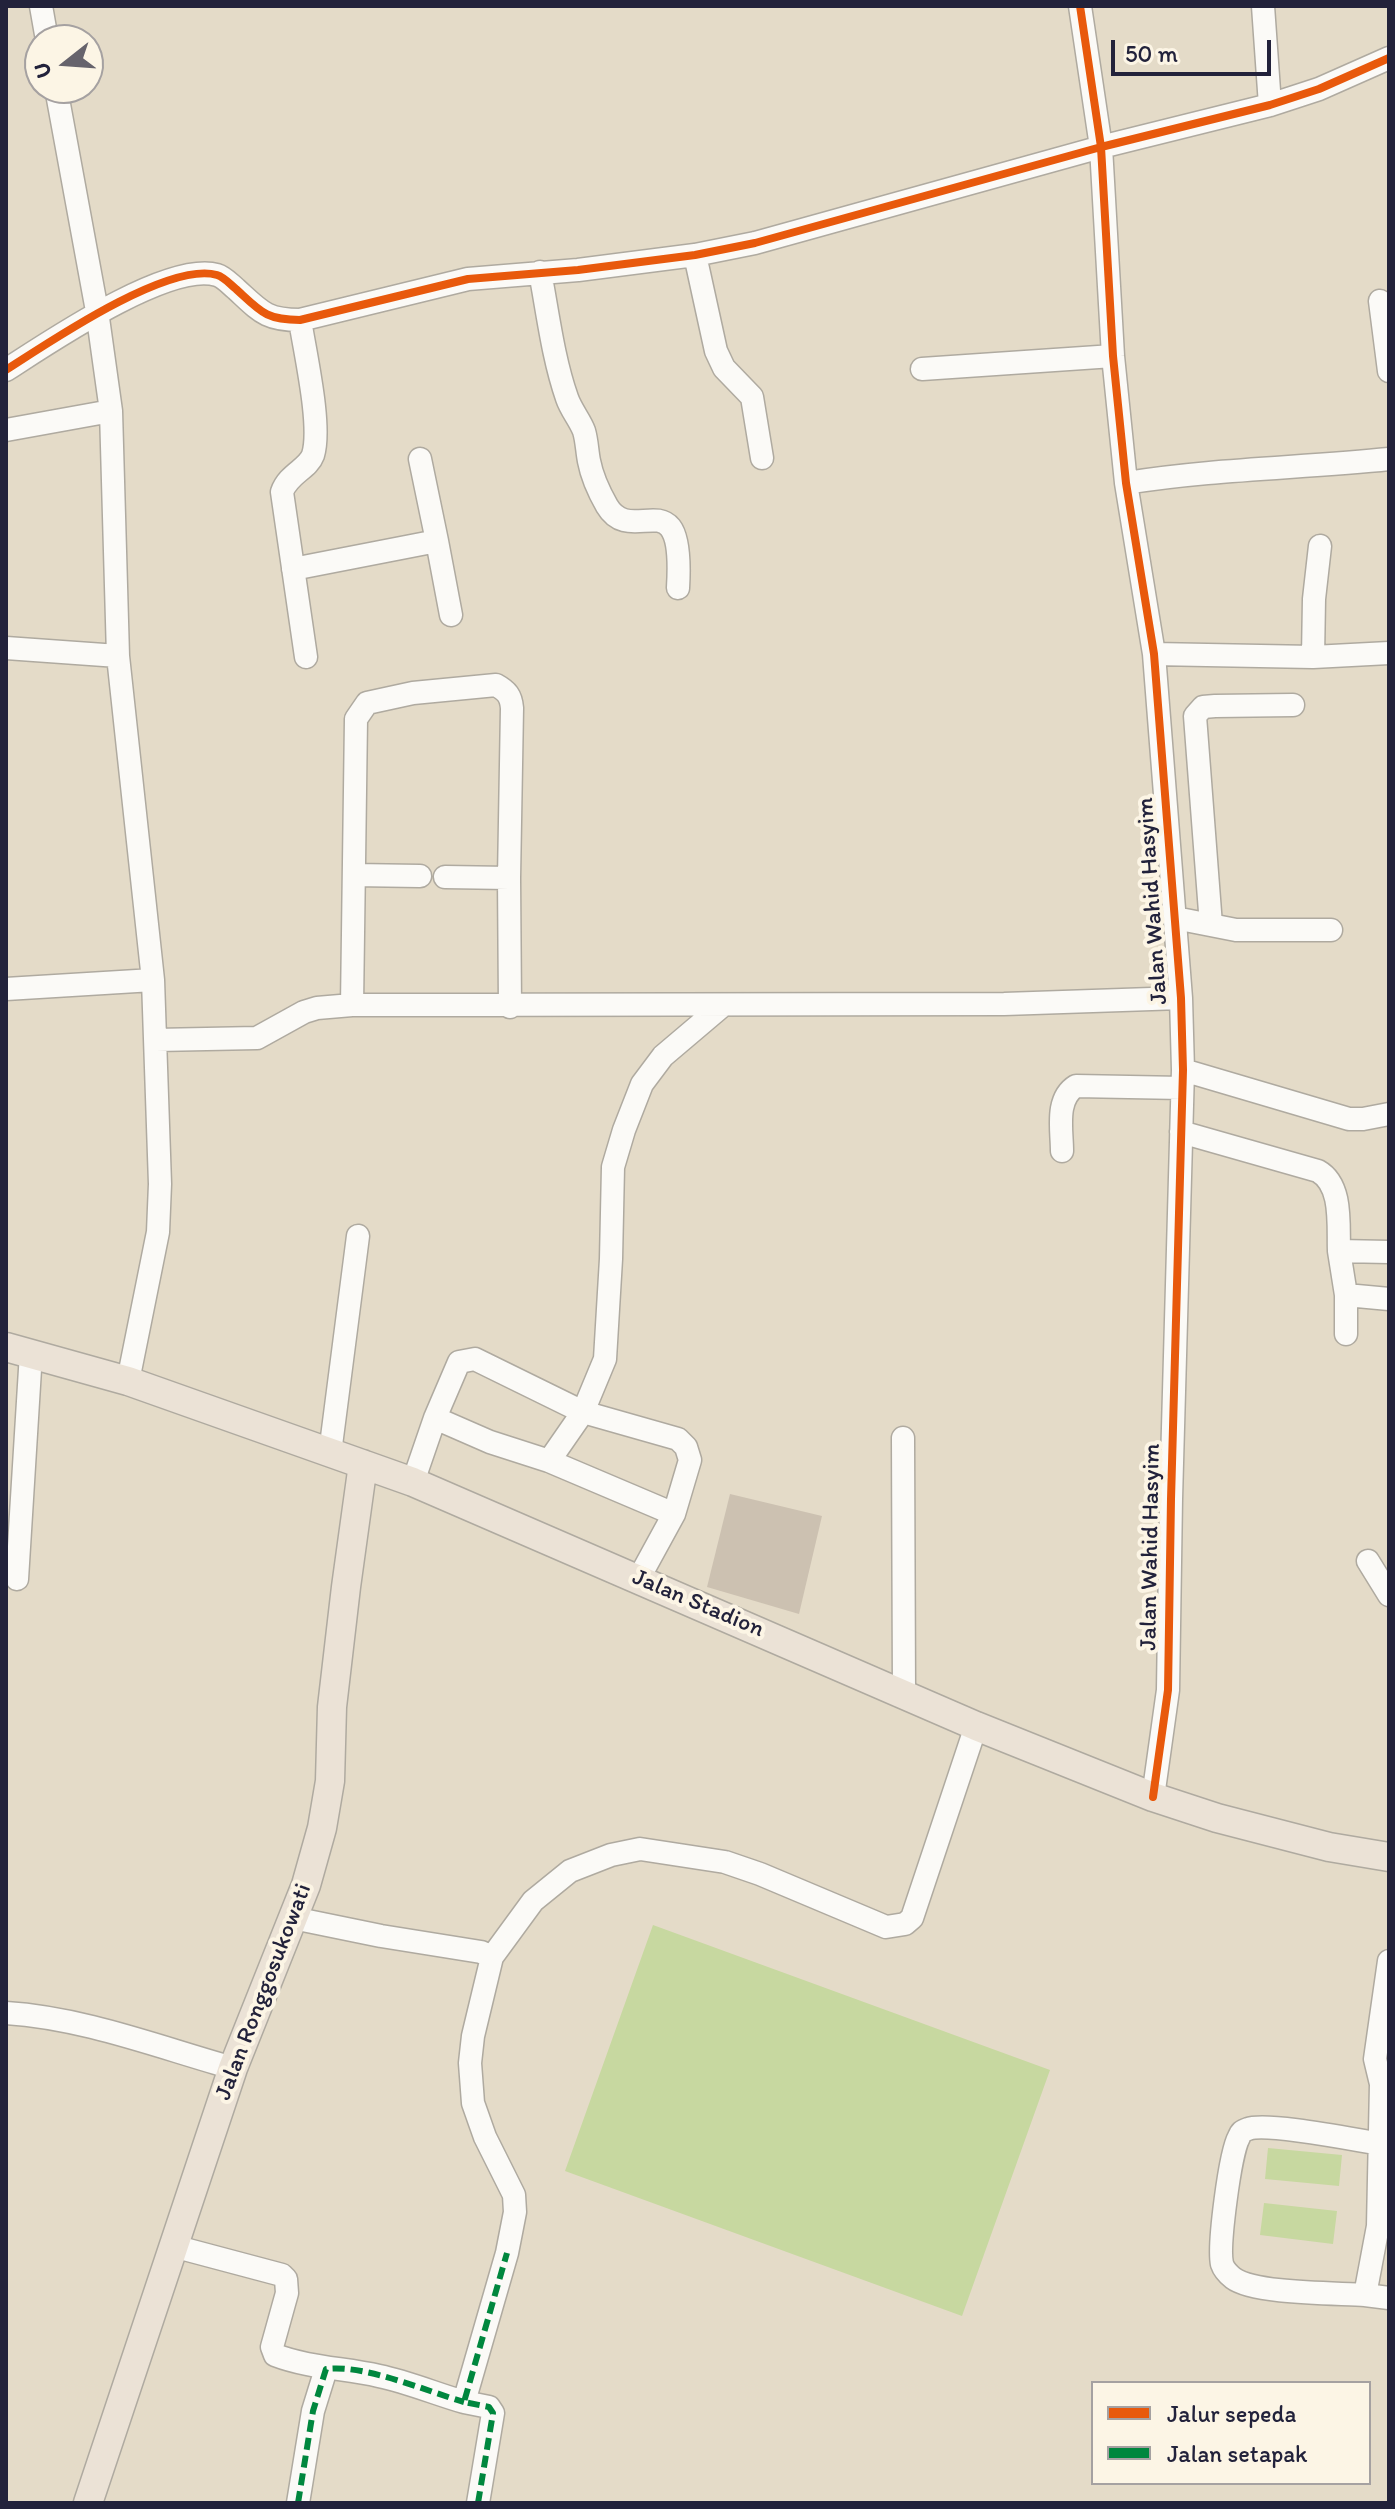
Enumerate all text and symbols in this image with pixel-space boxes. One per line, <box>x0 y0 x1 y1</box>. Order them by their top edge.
north arrow <box>24 24 104 104</box>
scale bar <box>1115 24 1275 74</box>
text: 50 m <box>1125 39 1178 68</box>
text: U <box>27 60 58 82</box>
street label: Jalan Wahid Hasyim <box>1131 797 1175 1005</box>
street label: Jalan Wahid Hasyim <box>1135 1443 1167 1651</box>
street label: Jalan Stadion <box>628 1563 768 1645</box>
street label: Jalan Ronggosukowati <box>209 1880 319 2104</box>
legend <box>1091 2381 1371 2485</box>
text: Jalur sepeda <box>1167 2399 1296 2428</box>
text: Jalan setapak <box>1167 2439 1307 2468</box>

